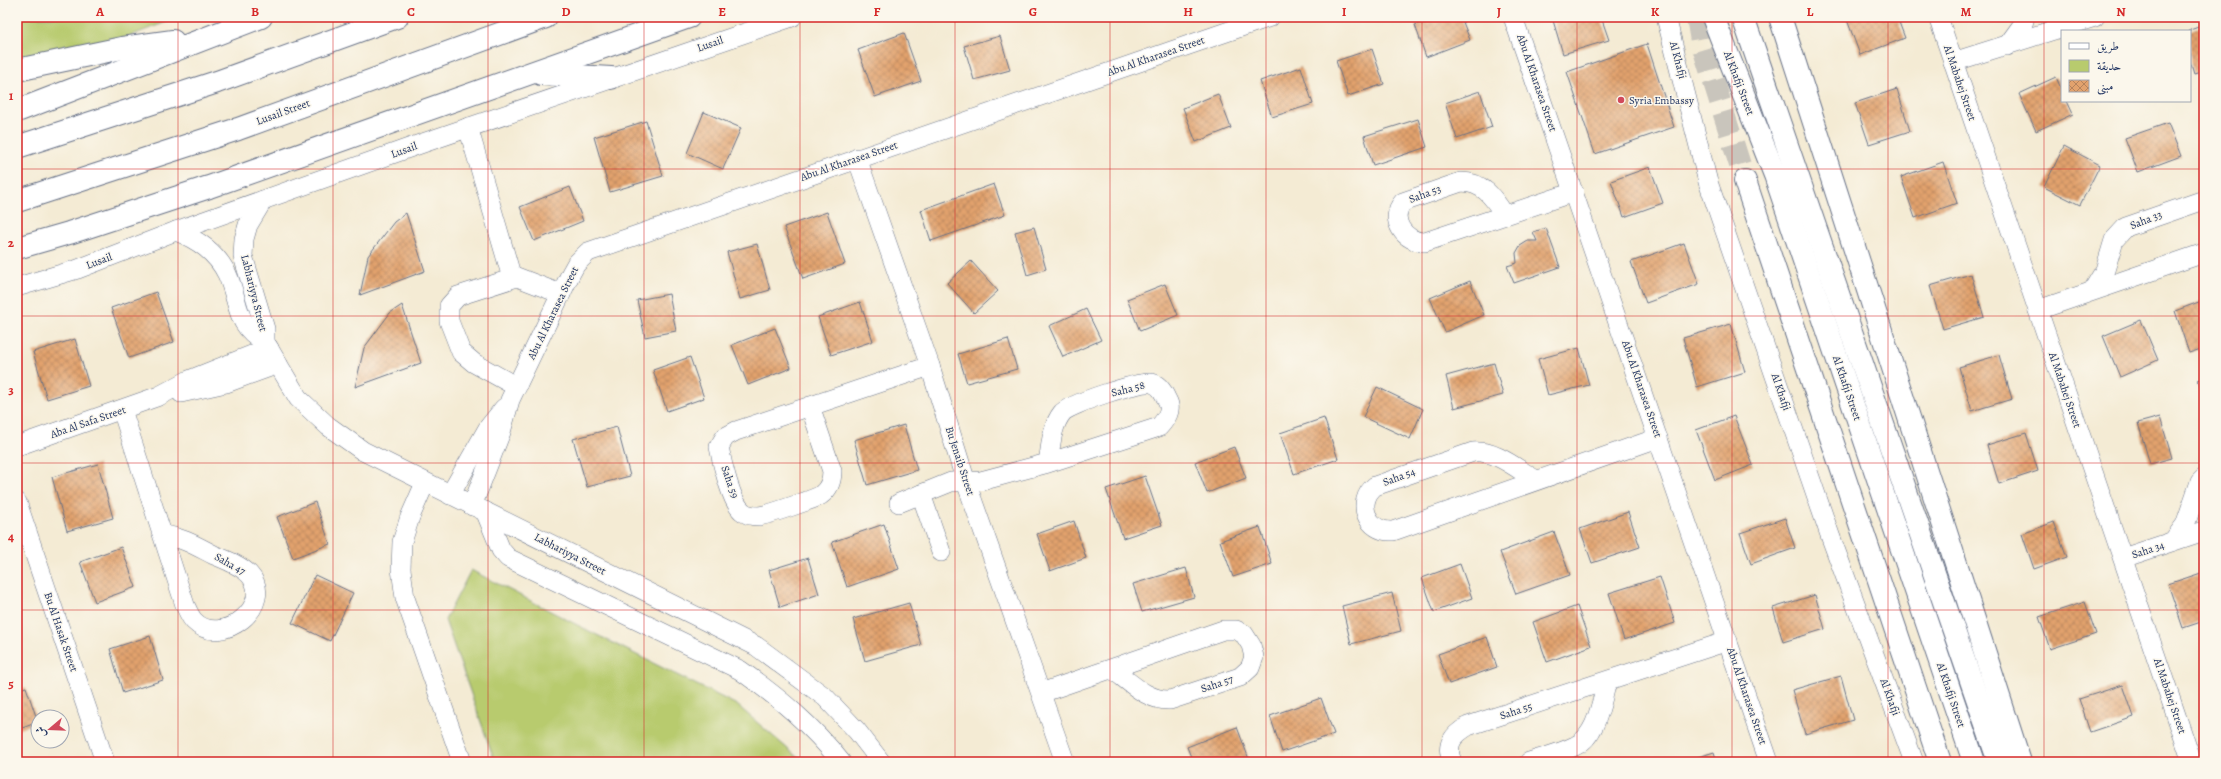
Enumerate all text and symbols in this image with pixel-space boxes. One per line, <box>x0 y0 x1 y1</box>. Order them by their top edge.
text: A <box>95 3 105 20</box>
text: B <box>251 3 259 20</box>
text: C <box>407 3 415 20</box>
text: D <box>561 3 571 20</box>
text: E <box>718 3 726 20</box>
text: F <box>874 3 881 20</box>
text: G <box>1029 3 1037 20</box>
text: H <box>1183 3 1193 20</box>
text: I <box>1342 3 1347 20</box>
text: J <box>1497 3 1501 20</box>
text: K <box>1651 3 1660 20</box>
text: L <box>1807 3 1814 20</box>
text: M <box>1961 3 1972 20</box>
text: N <box>2116 3 2126 20</box>
legend <box>2061 30 2191 102</box>
street label: Abu Al Kharasea Street <box>1513 31 1561 134</box>
street label: Lusail <box>695 32 725 55</box>
street label: Abu Al Kharasea Street <box>1104 32 1207 80</box>
text: طريق <box>2097 38 2119 54</box>
street label: Al Khafji <box>1666 39 1690 80</box>
street label: Al Mabahej Street <box>1940 42 1980 123</box>
street label: Al Khafji Street <box>1720 48 1758 118</box>
text: حديقة <box>2097 58 2121 74</box>
text: مبنى <box>2097 78 2113 95</box>
text: 1 <box>9 87 14 104</box>
place label: Syria Embassy <box>1629 93 1694 108</box>
street label: Lusail Street <box>254 95 312 129</box>
marker: Syria Embassy <box>1616 95 1626 105</box>
street label: Abu Al Kharasea Street <box>797 137 900 185</box>
street label: Lusail <box>389 138 419 162</box>
street label: Saha 53 <box>1407 181 1443 207</box>
street label: Saha 33 <box>2128 207 2164 233</box>
text: 2 <box>8 234 15 251</box>
street label: Lusail <box>84 249 115 273</box>
street label: Labhariyya Street <box>237 253 271 333</box>
street label: Abu Al Kharasea Street <box>524 264 582 363</box>
street label: Abu Al Kharasea Street <box>1618 337 1666 440</box>
street label: Al Mabahej Street <box>2045 349 2085 430</box>
street label: Al Khafji Street <box>1829 353 1865 423</box>
street label: Al Khafji <box>1767 370 1794 413</box>
street label: Saha 58 <box>1110 378 1146 400</box>
text: 3 <box>8 381 14 398</box>
street label: Aba Al Safa Street <box>47 402 128 442</box>
street label: Bu Jenaib Street <box>942 425 978 498</box>
street label: Saha 59 <box>717 464 743 500</box>
street label: Saha 54 <box>1381 464 1417 490</box>
text: 4 <box>8 528 14 545</box>
street label: Labhariyya Street <box>532 529 609 579</box>
street label: Saha 34 <box>2130 538 2166 562</box>
street label: Saha 47 <box>212 549 249 579</box>
street label: Bu Al Hasak Street <box>40 590 82 674</box>
street label: Abu Al Kharasea Street <box>1723 644 1771 747</box>
street label: Al Mabahej Street <box>2150 655 2190 736</box>
street label: Al Khafji Street <box>1933 660 1969 730</box>
street label: Saha 57 <box>1199 672 1235 696</box>
text: 5 <box>8 675 14 692</box>
street label: Al Khafji <box>1876 675 1904 718</box>
street label: Saha 55 <box>1498 699 1534 723</box>
north arrow <box>30 709 70 749</box>
text: ش <box>32 724 50 740</box>

